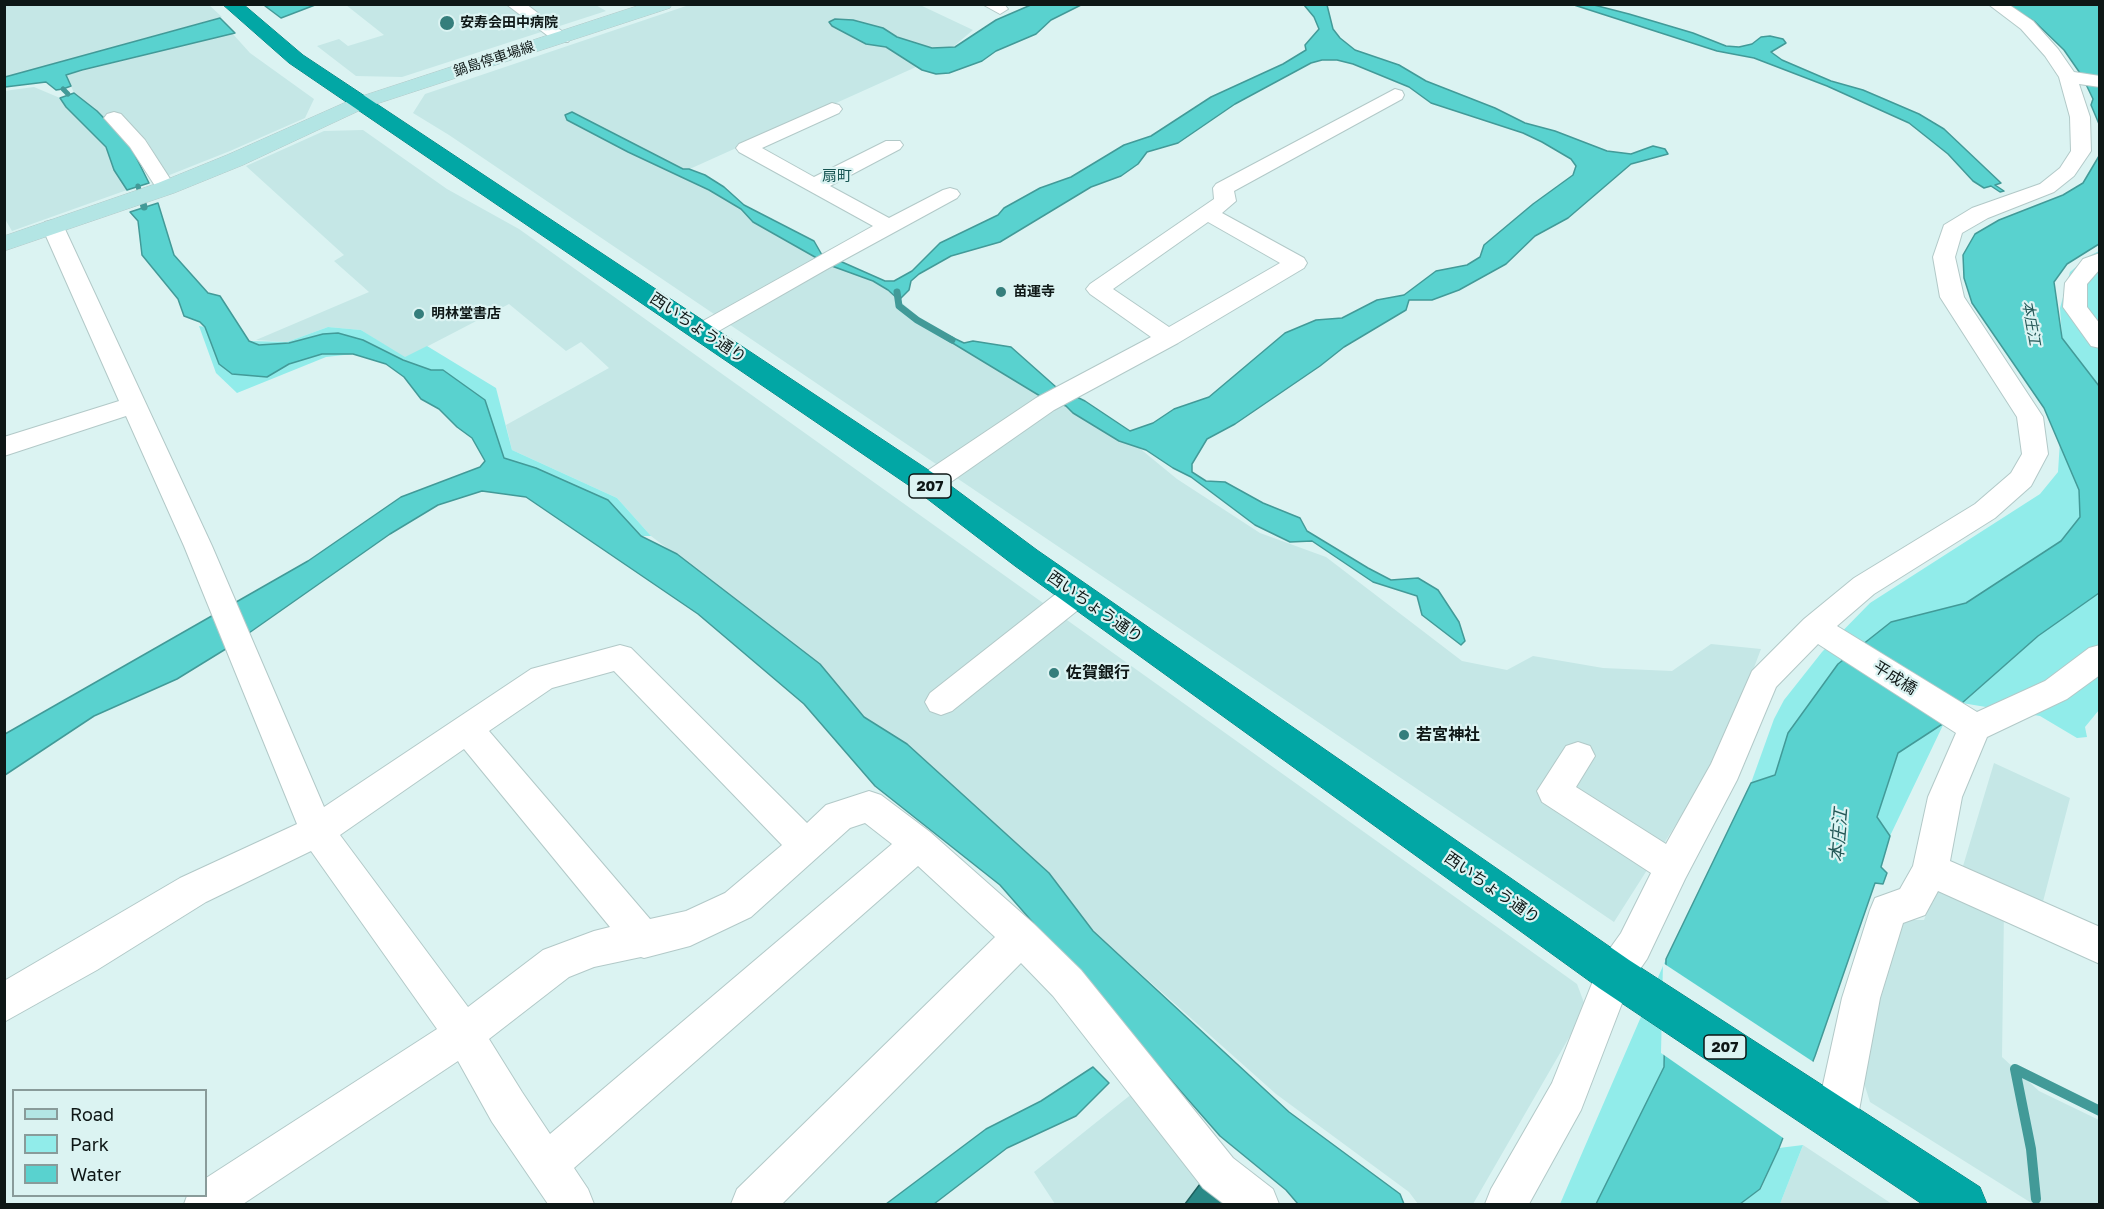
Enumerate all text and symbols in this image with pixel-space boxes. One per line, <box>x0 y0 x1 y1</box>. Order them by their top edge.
marker: 安寿会田中病院 <box>438 14 456 32</box>
place label: 安寿会田中病院 <box>460 15 558 31</box>
street label: 鍋島停車場線 <box>451 38 537 80</box>
district label: 扇町 <box>822 167 852 185</box>
place label: 苗運寺 <box>1013 284 1055 300</box>
marker: 苗運寺 <box>994 285 1008 299</box>
street label: 西いちょう通り <box>646 289 750 367</box>
water label: 本庄江 <box>2018 299 2044 347</box>
place label: 明林堂書店 <box>431 306 501 322</box>
marker: 明林堂書店 <box>412 307 426 321</box>
road number: 207 <box>909 474 951 498</box>
street label: 西いちょう通り <box>1044 567 1146 647</box>
street label: 平成橋 <box>1870 657 1920 699</box>
place label: 佐賀銀行 <box>1066 663 1130 683</box>
marker: 佐賀銀行 <box>1047 666 1061 680</box>
place label: 若宮神社 <box>1416 725 1480 745</box>
marker: 若宮神社 <box>1397 728 1411 742</box>
water label: 本庄江 <box>1826 807 1852 863</box>
street label: 西いちょう通り <box>1441 848 1543 928</box>
road number: 207 <box>1704 1035 1746 1059</box>
legend <box>12 1089 207 1197</box>
text: Road <box>70 1103 114 1125</box>
text: Park <box>70 1133 109 1155</box>
text: Water <box>70 1163 121 1185</box>

